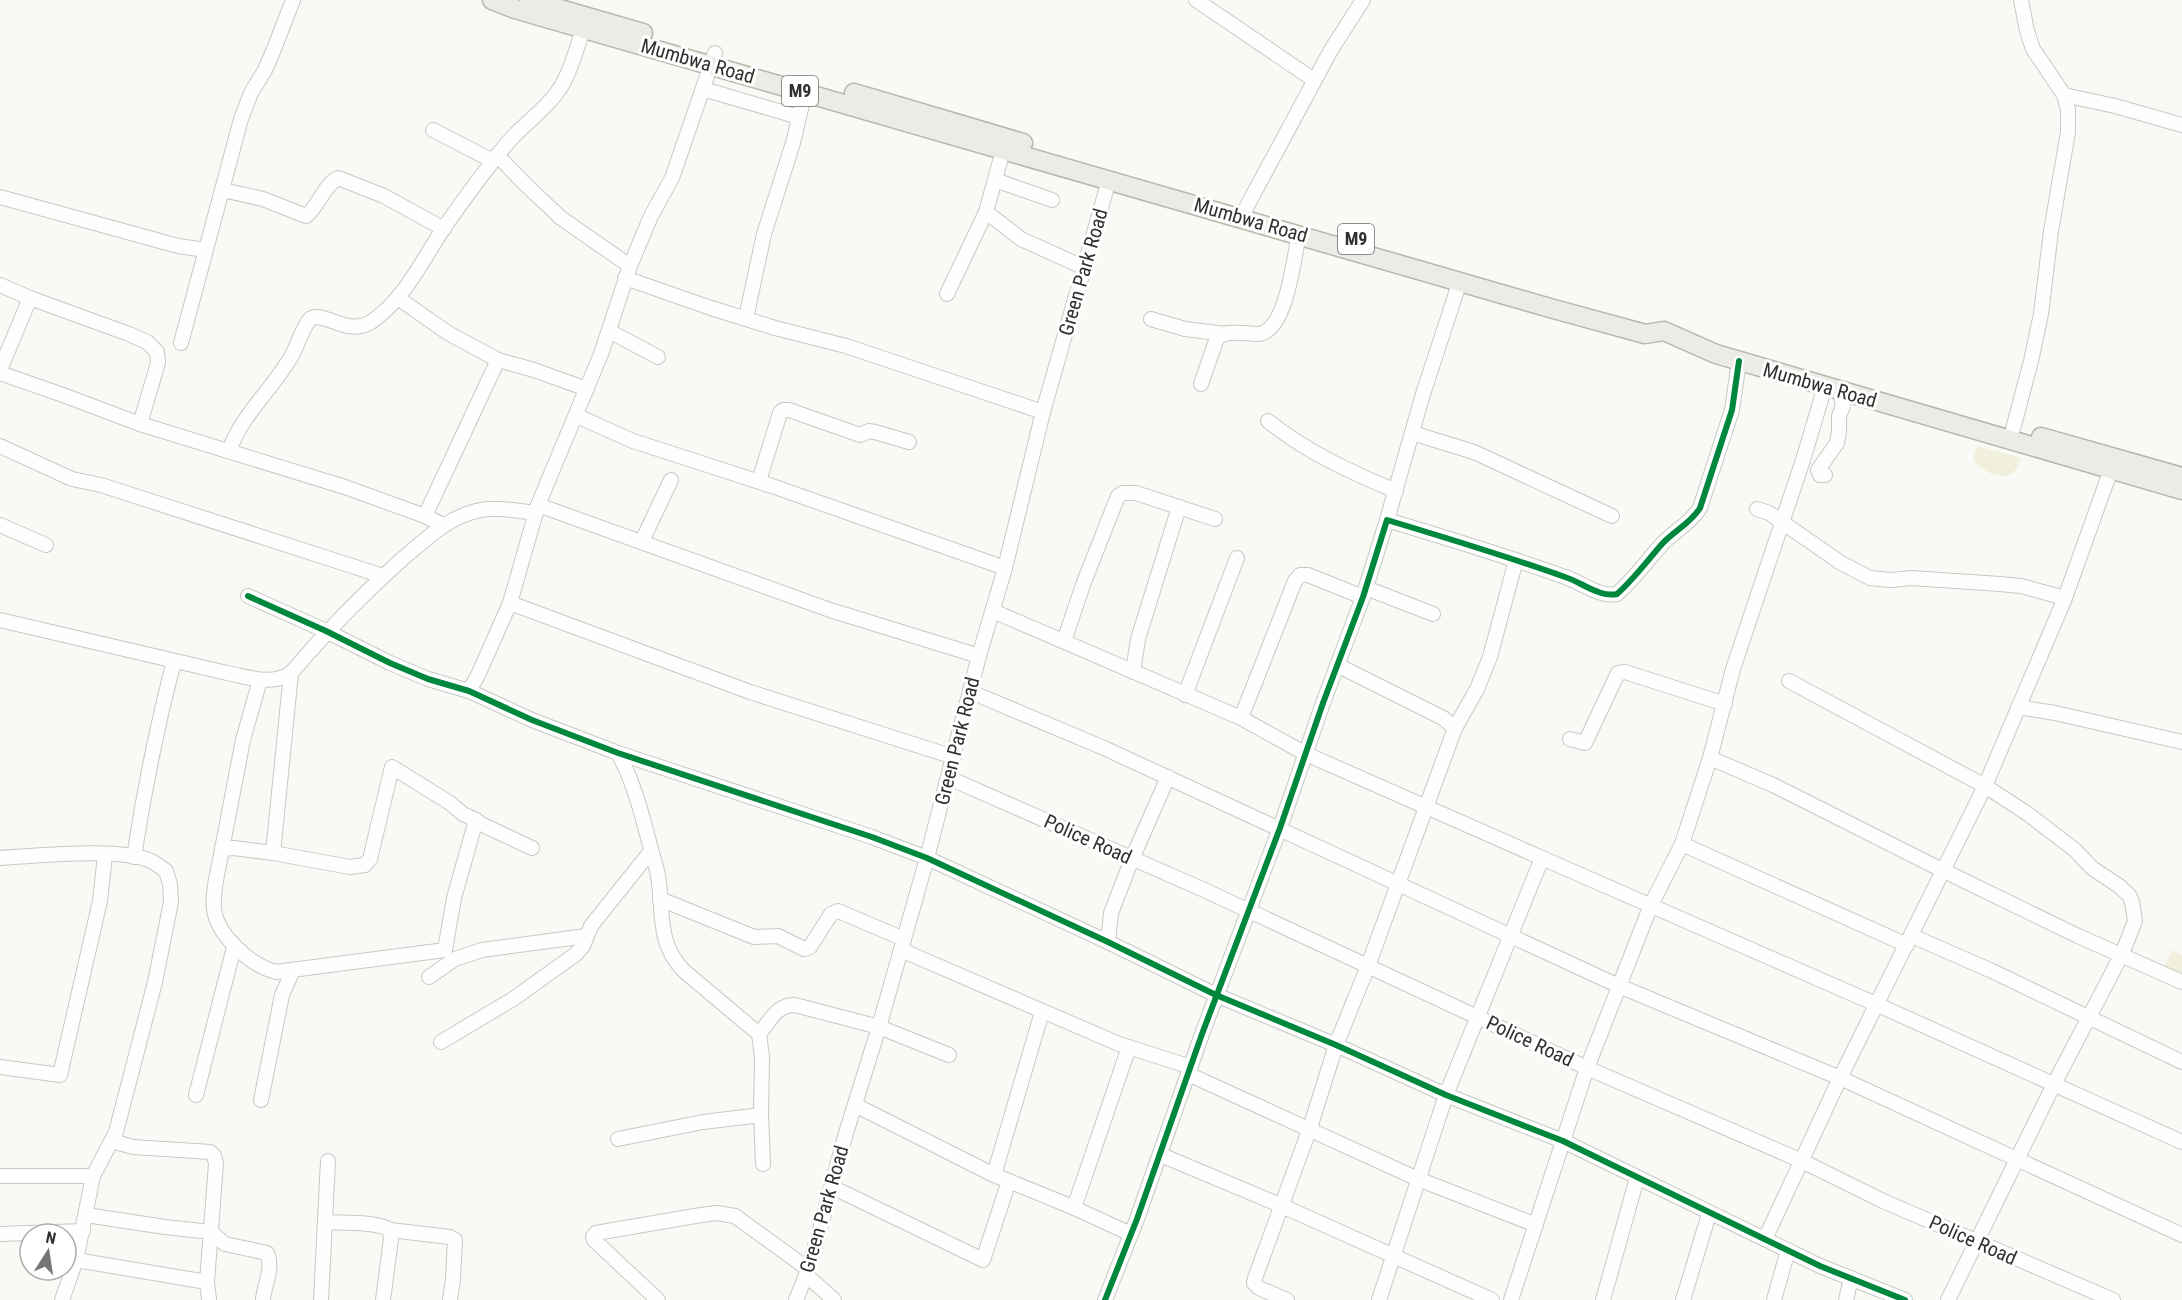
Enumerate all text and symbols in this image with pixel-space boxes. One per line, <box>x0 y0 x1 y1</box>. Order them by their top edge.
street label: Mumbwa Road <box>638 33 758 89</box>
road number: M9 <box>782 76 818 106</box>
street label: Mumbwa Road <box>1191 192 1311 248</box>
street label: Green Park Road <box>1053 206 1113 338</box>
road number: M9 <box>1338 224 1374 254</box>
street label: Mumbwa Road <box>1760 357 1880 413</box>
street label: Green Park Road <box>929 674 985 808</box>
street label: Police Road <box>1040 809 1136 869</box>
street label: Police Road <box>1483 1010 1577 1072</box>
street label: Green Park Road <box>794 1143 854 1275</box>
street label: Police Road <box>1925 1210 2021 1270</box>
north arrow <box>18 1222 78 1282</box>
text: N <box>44 1228 58 1248</box>

